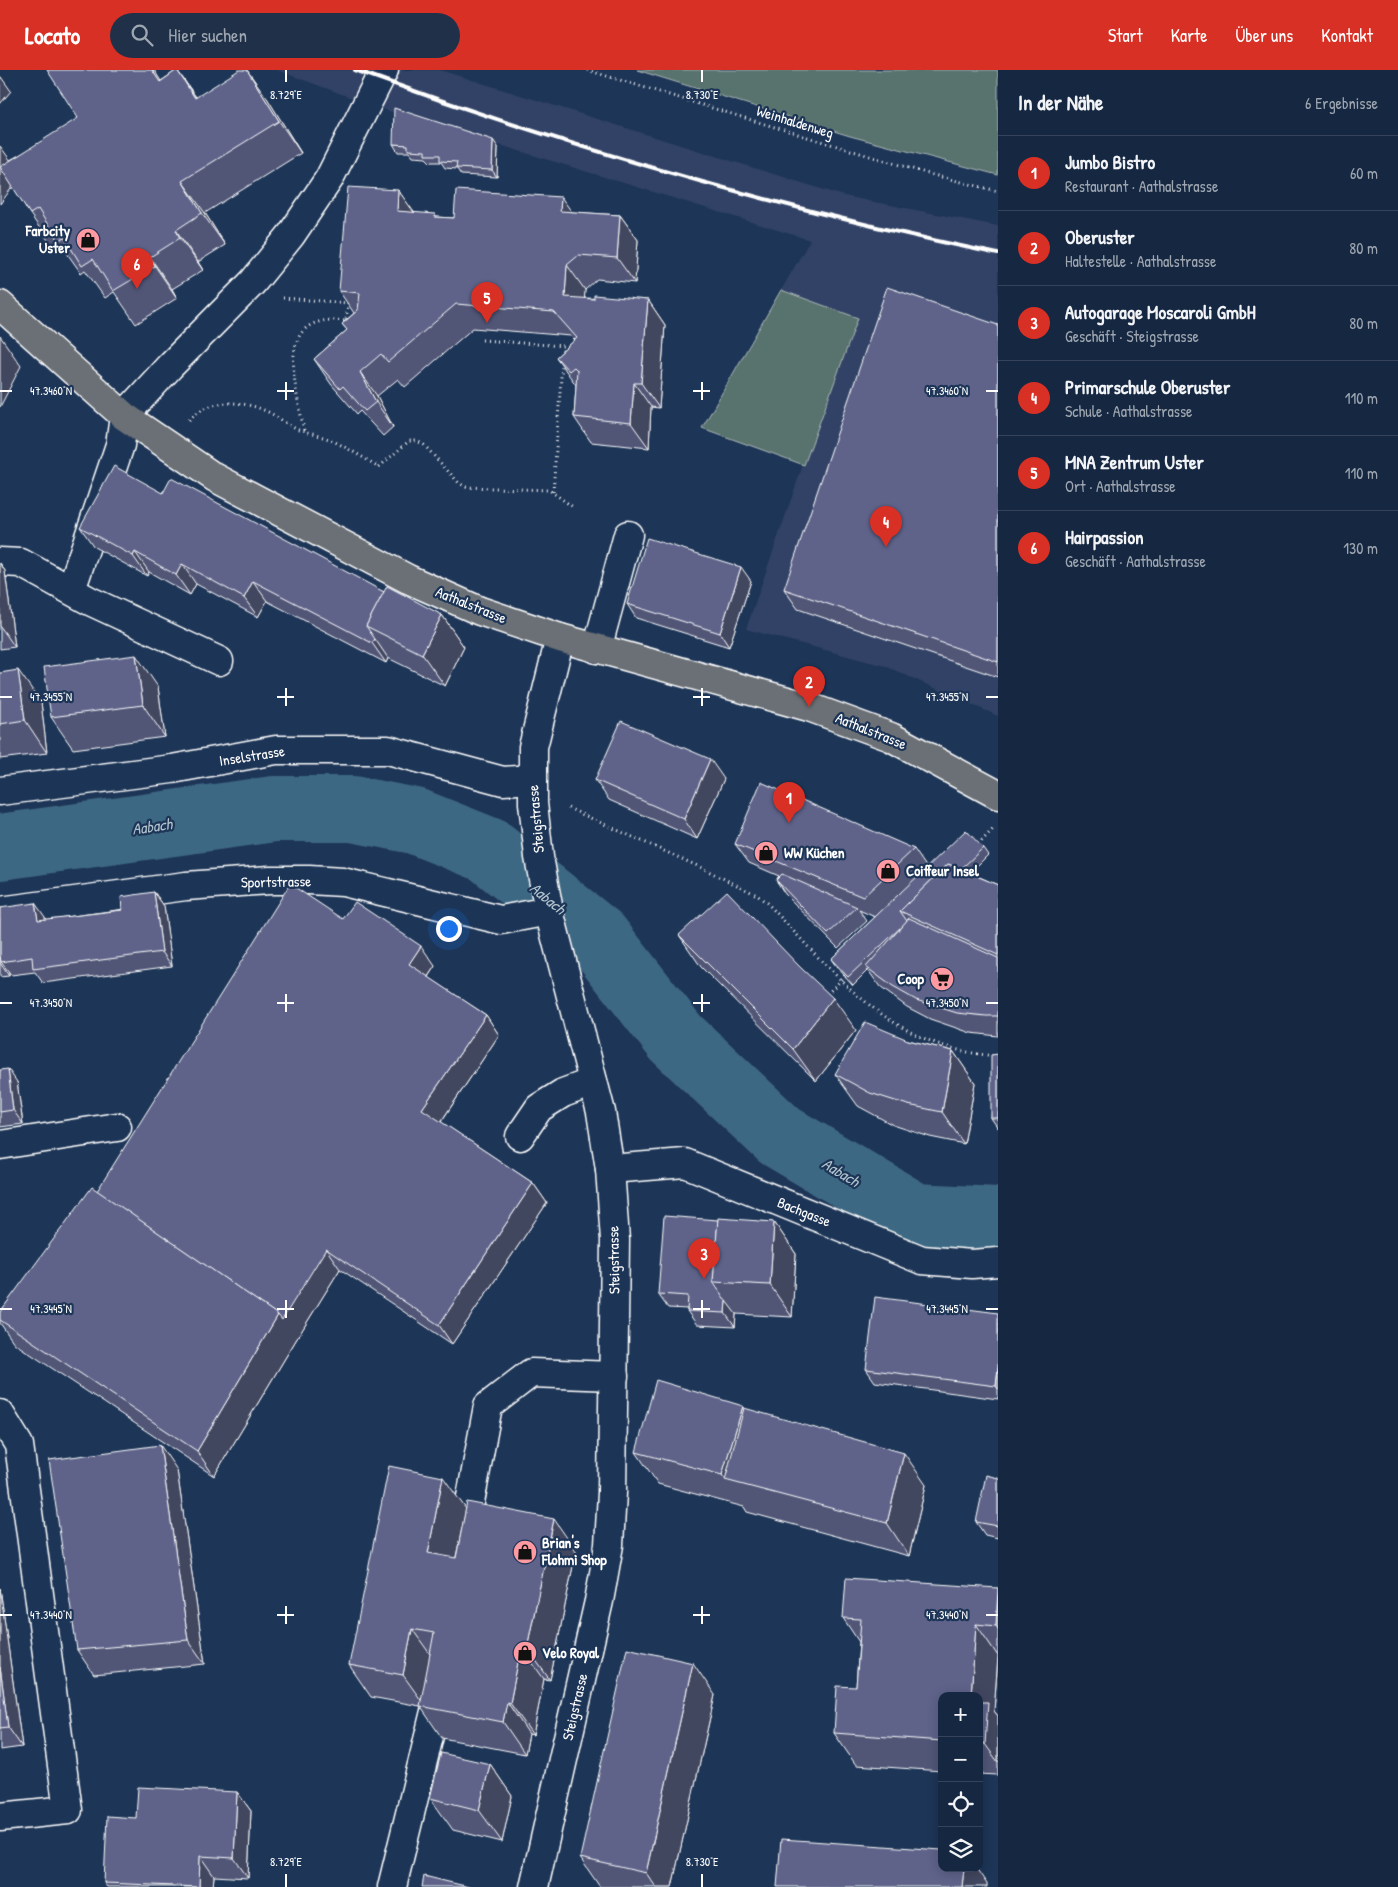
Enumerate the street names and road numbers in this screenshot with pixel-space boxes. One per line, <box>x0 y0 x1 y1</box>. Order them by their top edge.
street label: Weinhaldenweg <box>754 100 837 143</box>
street label: Aathalstrasse <box>433 581 510 628</box>
street label: Aathalstrasse <box>833 707 910 754</box>
street label: Inselstrasse <box>218 740 286 771</box>
street label: Steigstrasse <box>522 784 549 854</box>
street label: Sportstrasse <box>241 870 311 893</box>
street label: Bachgasse <box>774 1191 834 1232</box>
street label: Steigstrasse <box>602 1226 625 1294</box>
street label: Steigstrasse <box>557 1671 592 1742</box>

